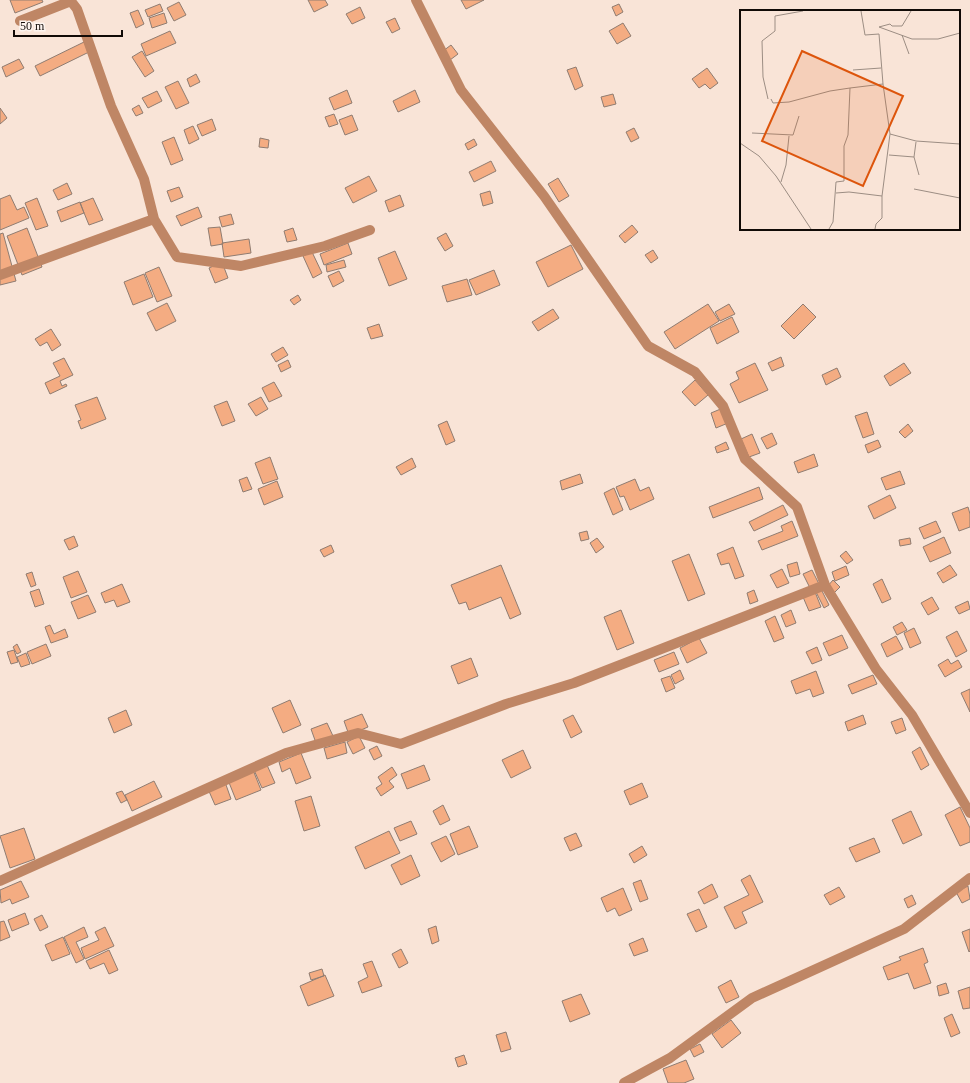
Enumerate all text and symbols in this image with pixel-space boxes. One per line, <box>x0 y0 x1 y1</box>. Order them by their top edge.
inset map <box>740 10 960 230</box>
scale bar <box>14 12 122 38</box>
text: 50 m <box>20 19 45 33</box>

